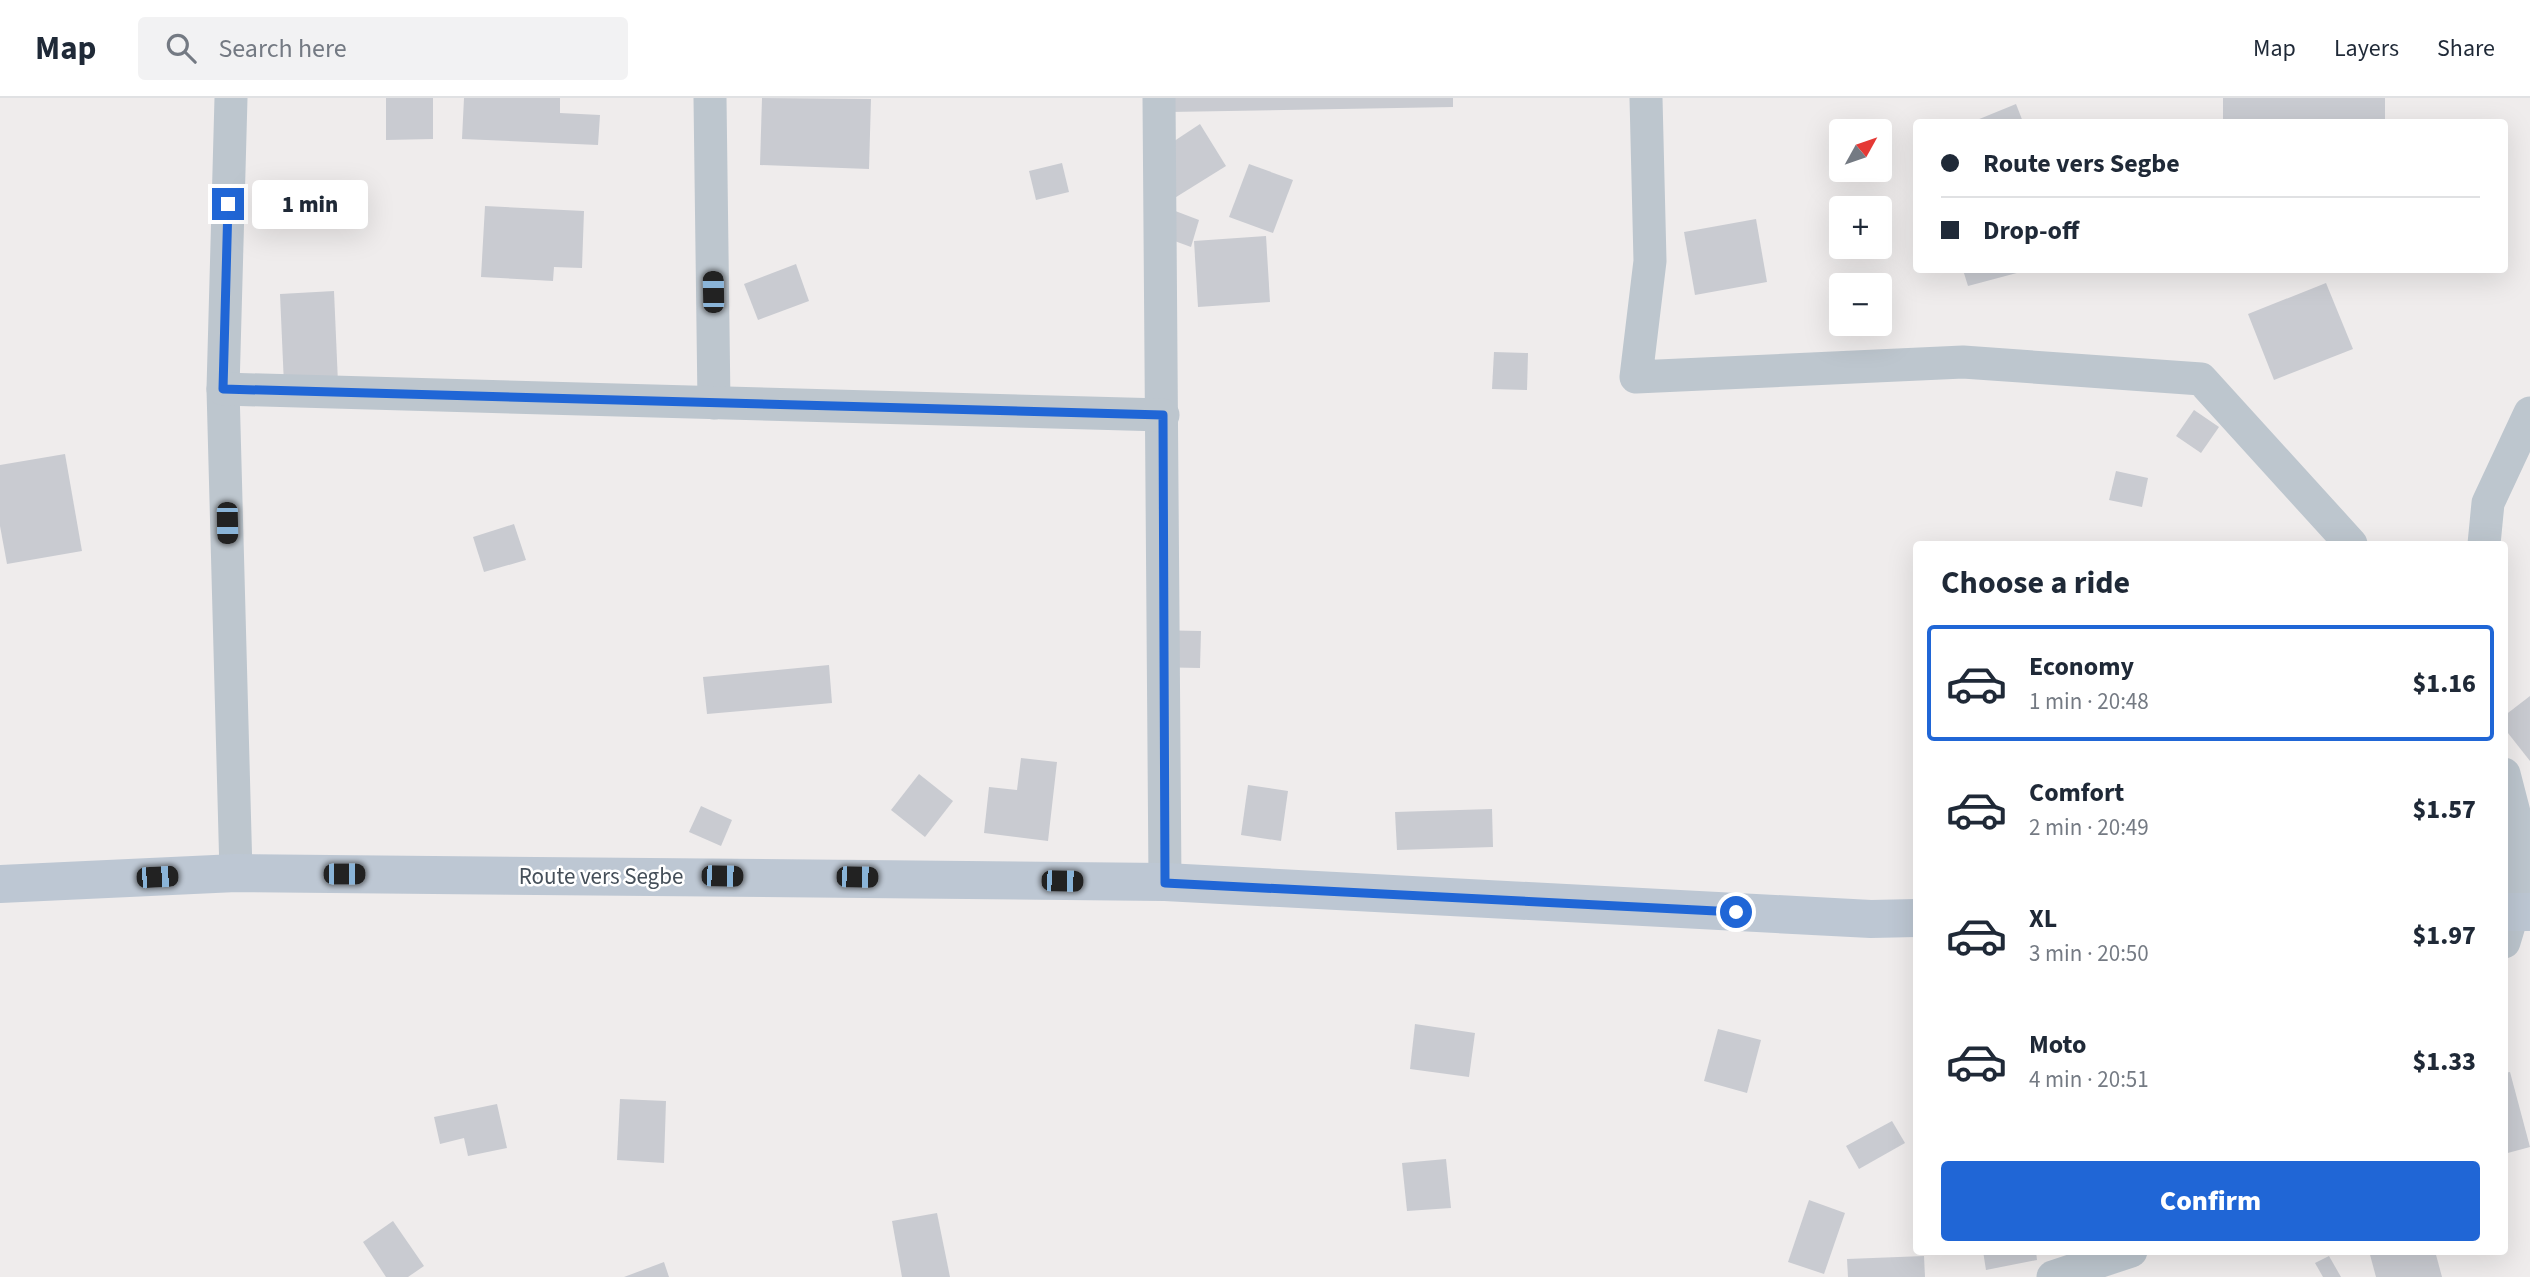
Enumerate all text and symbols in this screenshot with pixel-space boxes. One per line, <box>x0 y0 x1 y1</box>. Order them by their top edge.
search box <box>138 17 628 80</box>
text: Map <box>35 25 96 72</box>
icon: search <box>162 29 200 67</box>
text: Search here <box>218 30 347 67</box>
text: Map <box>2253 31 2296 66</box>
text: Layers <box>2334 31 2399 66</box>
text: Share <box>2437 31 2495 66</box>
north arrow <box>1829 119 1892 182</box>
map controls <box>1829 119 1892 336</box>
text: Route vers Segbe <box>1983 145 2180 182</box>
callout: 1 min <box>252 180 368 228</box>
route end <box>212 188 244 220</box>
text: 1 min <box>282 188 338 221</box>
button: + <box>1829 196 1892 259</box>
text: Drop-off <box>1983 212 2079 249</box>
car <box>703 271 724 313</box>
button: − <box>1829 273 1892 336</box>
car <box>217 502 238 544</box>
text: Choose a ride <box>1941 560 2130 606</box>
text: Economy <box>2029 648 2134 685</box>
icon: car <box>1945 652 2008 715</box>
text: $1.16 <box>2412 665 2476 702</box>
text: 1 min · 20:48 <box>2029 685 2149 718</box>
text: Comfort <box>2029 774 2124 811</box>
icon: car <box>1945 778 2008 841</box>
text: $1.57 <box>2412 791 2476 828</box>
text: 2 min · 20:49 <box>2029 811 2149 844</box>
street label: Route vers Segbe <box>519 860 683 893</box>
car <box>324 864 366 885</box>
car <box>136 865 179 889</box>
car <box>701 865 744 887</box>
car <box>836 866 879 888</box>
car <box>1041 870 1084 892</box>
route start <box>1720 896 1752 928</box>
text: XL <box>2029 900 2057 937</box>
icon: car <box>1945 904 2008 967</box>
text: $1.97 <box>2412 917 2476 954</box>
text: 3 min · 20:50 <box>2029 937 2149 970</box>
text: Moto <box>2029 1026 2086 1063</box>
icon: car <box>1945 1030 2008 1093</box>
text: $1.33 <box>2412 1043 2476 1080</box>
text: 4 min · 20:51 <box>2029 1063 2149 1096</box>
button: Confirm <box>1941 1161 2480 1241</box>

